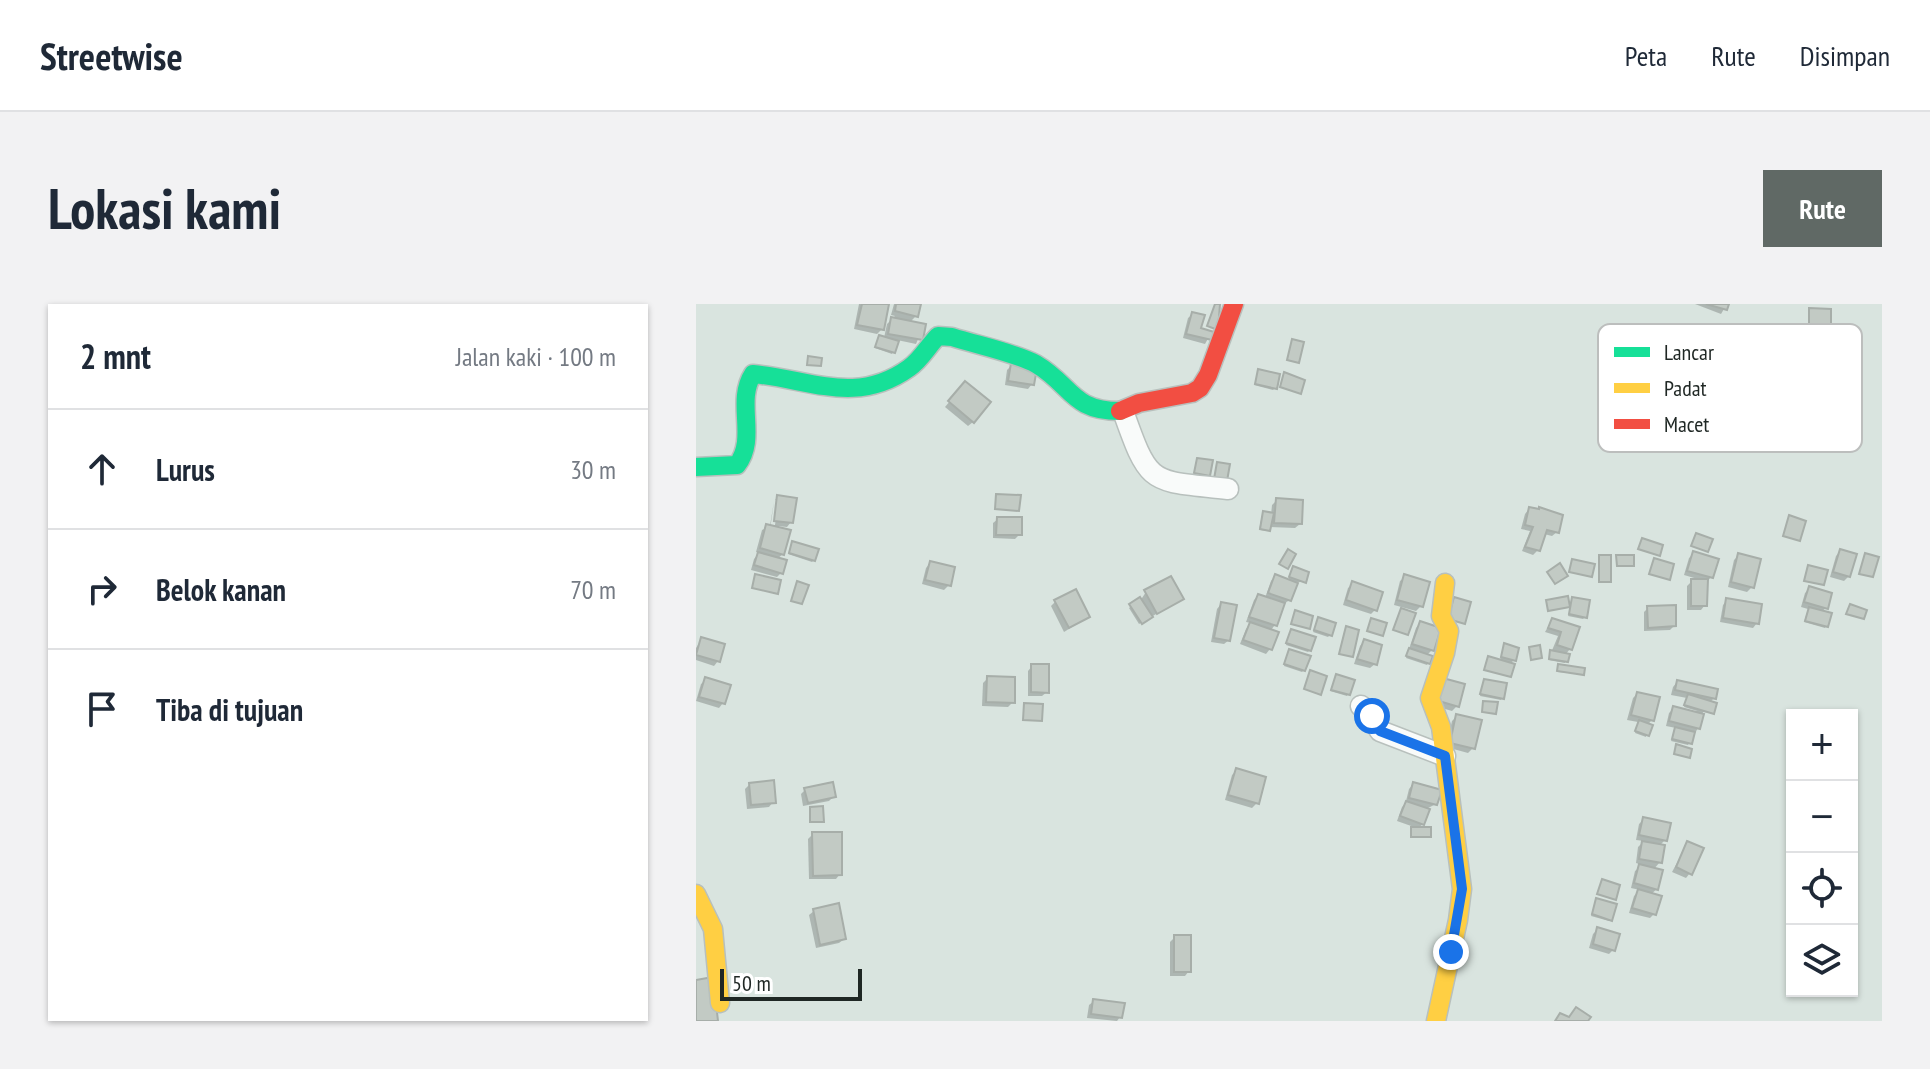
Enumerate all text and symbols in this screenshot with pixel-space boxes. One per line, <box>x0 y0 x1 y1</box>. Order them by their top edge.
text: Streetwise <box>40 31 183 80</box>
text: Peta <box>1625 37 1667 74</box>
text: Rute <box>1711 37 1756 74</box>
text: Disimpan <box>1800 37 1890 74</box>
button: Rute <box>1763 170 1882 247</box>
text: Lokasi kami <box>48 172 281 244</box>
legend <box>1598 324 1862 452</box>
text: 2 mnt <box>80 334 151 378</box>
text: Lancar <box>1664 338 1714 366</box>
text: Jalan kaki · 100 m <box>456 340 616 373</box>
text: Padat <box>1664 374 1707 402</box>
text: Macet <box>1664 410 1709 438</box>
icon: ahead <box>80 447 124 491</box>
text: Lurus <box>156 450 215 489</box>
text: 30 m <box>570 453 616 486</box>
icon: right <box>80 567 124 611</box>
text: Belok kanan <box>156 570 286 609</box>
text: 70 m <box>570 573 616 606</box>
icon: arrive <box>80 687 124 731</box>
text: Tiba di tujuan <box>156 690 303 729</box>
route start <box>1354 698 1390 734</box>
map controls <box>1786 709 1858 997</box>
button: + <box>1786 709 1858 781</box>
button: − <box>1786 781 1858 853</box>
button: locate <box>1786 853 1858 925</box>
button: layers <box>1786 925 1858 997</box>
route end <box>1433 934 1469 970</box>
scale bar <box>720 965 862 1001</box>
text: 50 m <box>732 969 771 997</box>

